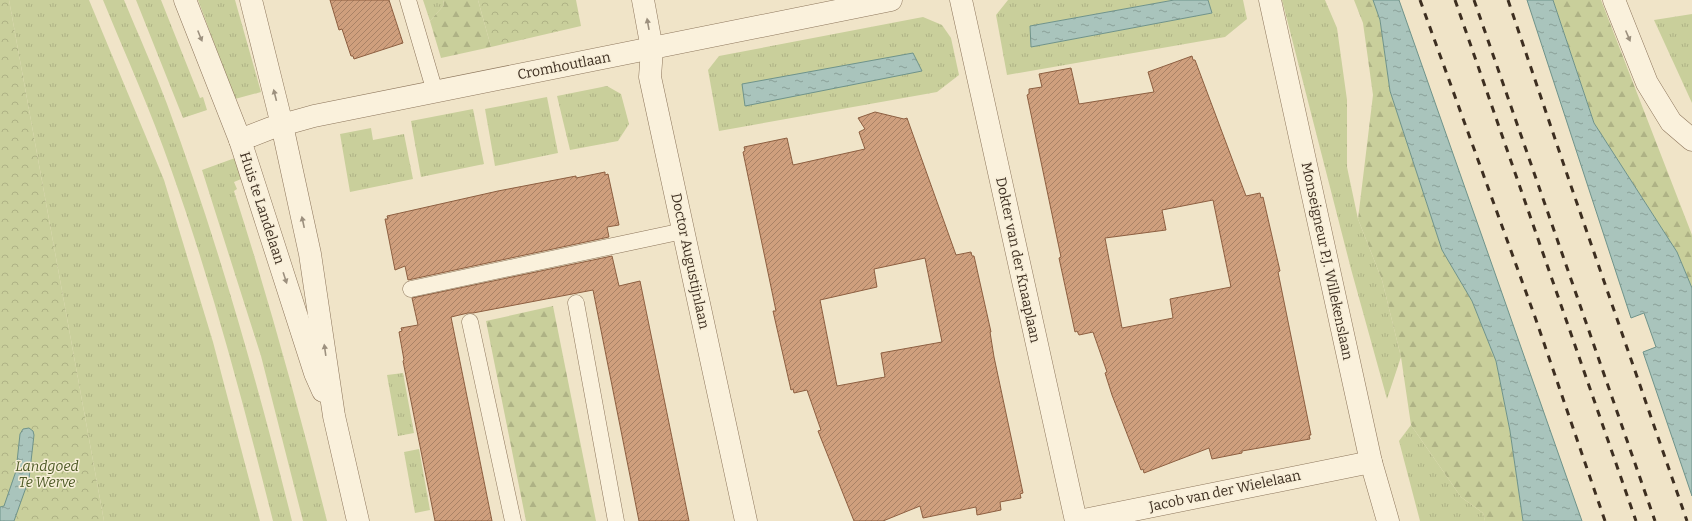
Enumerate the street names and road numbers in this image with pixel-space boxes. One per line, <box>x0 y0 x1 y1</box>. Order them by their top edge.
street label: Cromhoutlaan <box>516 49 612 83</box>
street label: Huis te Landelaan <box>236 150 288 266</box>
street label: Monseigneur P.J. Willekenslaan <box>1298 160 1356 362</box>
street label: Dokter van der Knaaplaan <box>992 176 1044 344</box>
street label: Doctor Augustijnlaan <box>667 192 713 331</box>
street label: Jacob van der Wielelaan <box>1147 467 1302 516</box>

